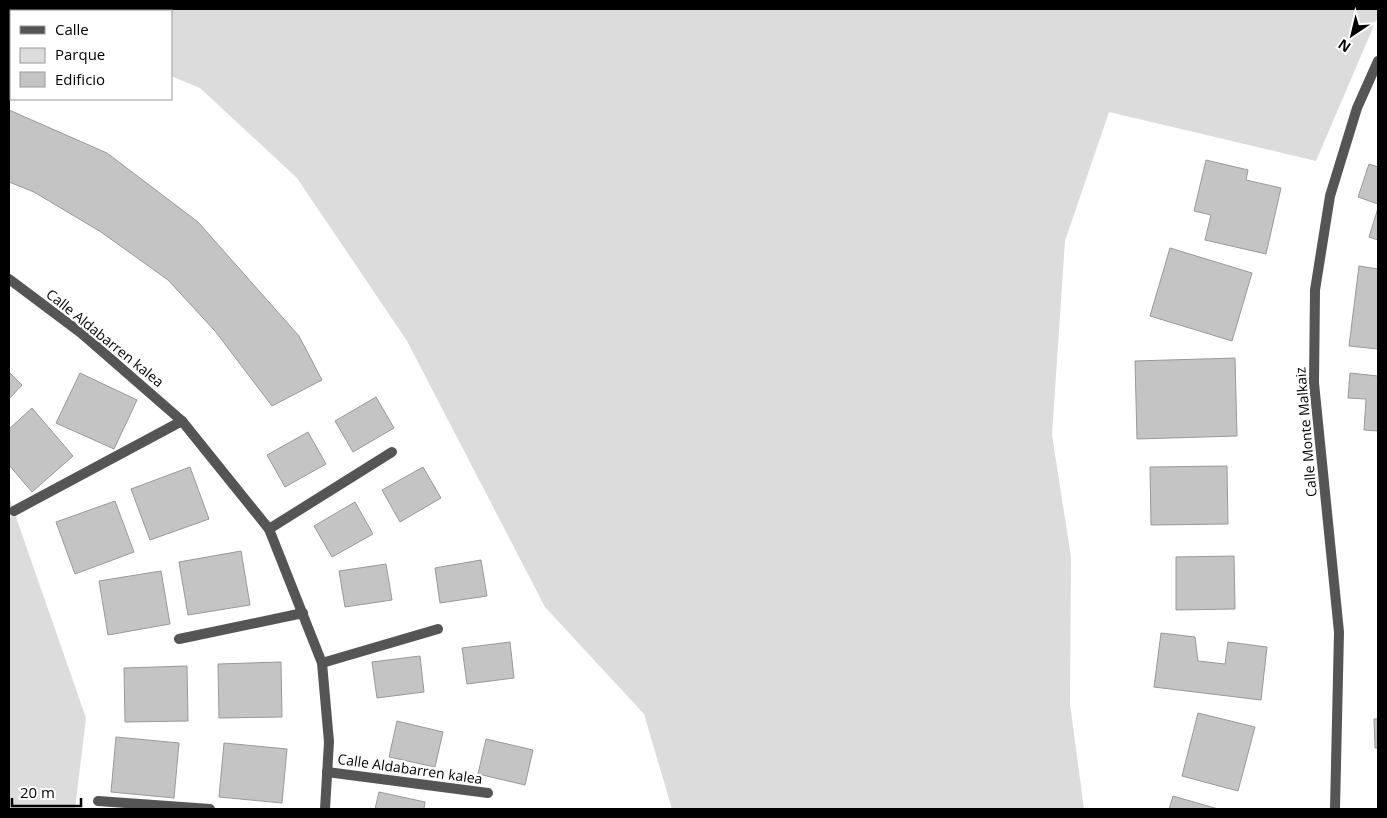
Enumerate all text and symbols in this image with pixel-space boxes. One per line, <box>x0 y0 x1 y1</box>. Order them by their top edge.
legend <box>10 10 172 100</box>
north arrow <box>1327 10 1377 60</box>
text: Calle <box>55 19 89 39</box>
text: N <box>1334 35 1354 57</box>
text: Parque <box>55 44 105 64</box>
text: Edificio <box>55 69 105 89</box>
street label: Calle Aldabarren kalea <box>43 284 168 391</box>
street label: Calle Monte Malkaiz <box>1290 366 1321 498</box>
street label: Calle Aldabarren kalea <box>336 749 484 788</box>
scale bar <box>12 776 81 808</box>
text: 20 m <box>20 782 55 802</box>

